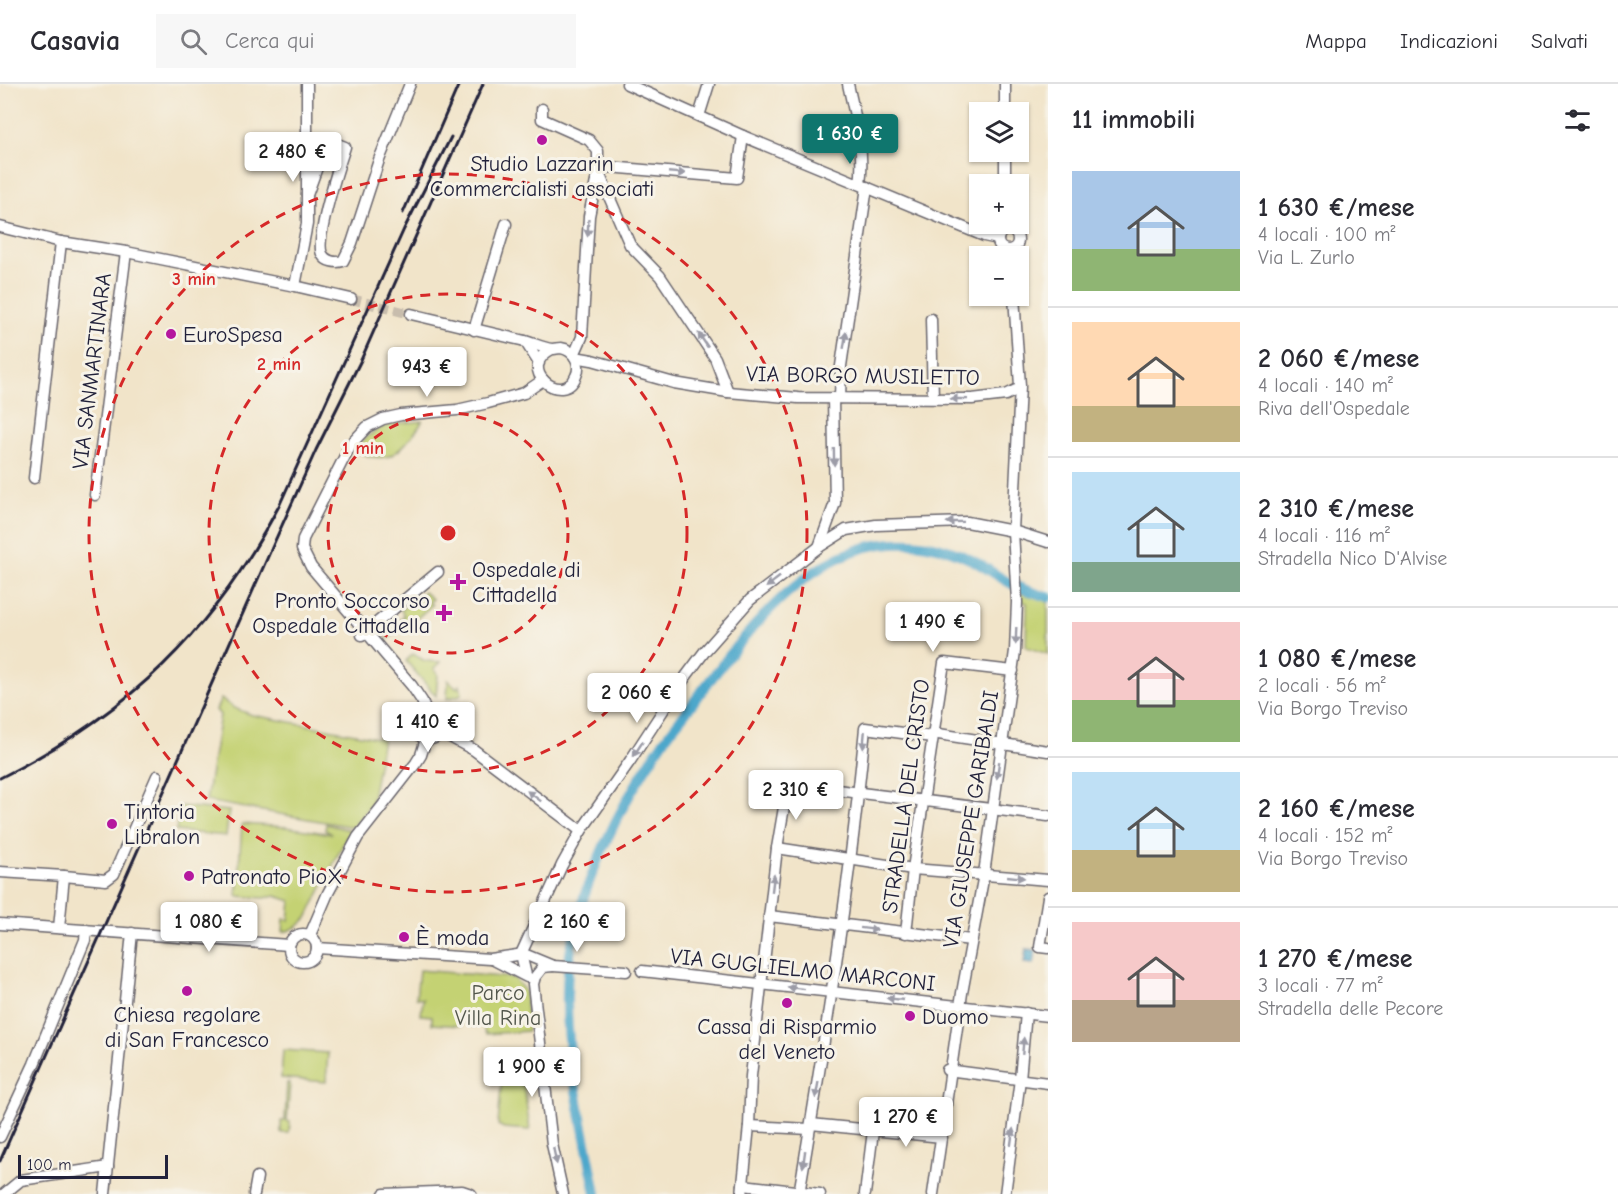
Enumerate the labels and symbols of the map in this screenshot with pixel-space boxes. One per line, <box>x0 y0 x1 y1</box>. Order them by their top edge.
pin: 1 630 € <box>795 114 905 165</box>
pin: 2 480 € <box>238 132 348 183</box>
marker: Studio Lazzarin Commercialisti associati <box>535 133 549 147</box>
place label: Studio Lazzarin Commercialisti associati <box>430 151 654 202</box>
one-way arrow <box>667 168 686 177</box>
one-way arrow <box>583 219 593 238</box>
text: 3 min <box>172 269 216 290</box>
street label: VIA SANMARTINARA <box>67 271 117 471</box>
place label: EuroSpesa <box>183 322 283 348</box>
marker: EuroSpesa <box>164 327 178 341</box>
one-way arrow <box>841 330 850 349</box>
one-way arrow <box>697 332 709 348</box>
pin: 943 € <box>385 347 469 398</box>
text: 2 min <box>257 354 301 375</box>
street label: VIA BORGO MUSILETTO <box>746 361 980 391</box>
one-way arrow <box>950 394 969 403</box>
text: 1 min <box>342 438 384 459</box>
one-way arrow <box>830 447 839 466</box>
one-way arrow <box>945 518 964 527</box>
centre of rings <box>438 523 458 543</box>
place label: Ospedale di Cittadella <box>472 557 581 608</box>
marker: Ospedale di Cittadella <box>449 573 467 591</box>
one-way arrow <box>765 576 781 589</box>
place label: Pronto Soccorso Ospedale Cittadella <box>252 588 430 639</box>
pin: 1 490 € <box>878 602 988 653</box>
marker: Pronto Soccorso Ospedale Cittadella <box>435 604 453 622</box>
one-way arrow <box>1011 627 1020 646</box>
pin: 2 060 € <box>582 673 692 724</box>
street label: STRADELLA DEL CRISTO <box>877 677 935 915</box>
street label: VIA GIUSEPPE GARIBALDI <box>938 689 1004 950</box>
pin: 1 410 € <box>373 702 483 753</box>
one-way arrow <box>859 731 869 750</box>
one-way arrow <box>632 741 643 757</box>
one-way arrow <box>994 761 1003 780</box>
pin: 2 310 € <box>741 770 851 821</box>
one-way arrow <box>526 790 541 802</box>
place label: Tintoria Libralon <box>124 799 200 850</box>
marker: Tintoria Libralon <box>105 817 119 831</box>
place label: Patronato PioX <box>201 864 342 890</box>
marker: Patronato PioX <box>182 869 196 883</box>
one-way arrow <box>1006 872 1025 882</box>
one-way arrow <box>768 873 778 892</box>
pin: 1 080 € <box>154 902 264 953</box>
pin: 2 160 € <box>522 902 632 953</box>
one-way arrow <box>860 924 879 934</box>
place label: È moda <box>416 925 489 951</box>
marker: È moda <box>397 930 411 944</box>
street label: VIA GUGLIELMO MARCONI <box>669 943 937 997</box>
park label: Parco Villa Rina <box>455 980 541 1031</box>
one-way arrow <box>786 983 805 993</box>
marker: Chiesa regolare di San Francesco <box>180 984 194 998</box>
one-way arrow <box>886 994 905 1004</box>
marker: Cassa di Risparmio del Veneto <box>780 996 794 1010</box>
place label: Chiesa regolare di San Francesco <box>105 1002 269 1053</box>
place label: Duomo <box>922 1004 989 1030</box>
marker: Duomo <box>903 1009 917 1023</box>
place label: Cassa di Risparmio del Veneto <box>697 1014 877 1065</box>
one-way arrow <box>1018 1037 1028 1056</box>
pin: 1 900 € <box>477 1047 587 1098</box>
one-way arrow <box>812 1081 821 1100</box>
pin: 1 270 € <box>851 1097 961 1148</box>
one-way arrow <box>1008 1127 1017 1146</box>
one-way arrow <box>550 1147 560 1166</box>
one-way arrow <box>800 1149 809 1168</box>
scale bar <box>18 1152 168 1180</box>

